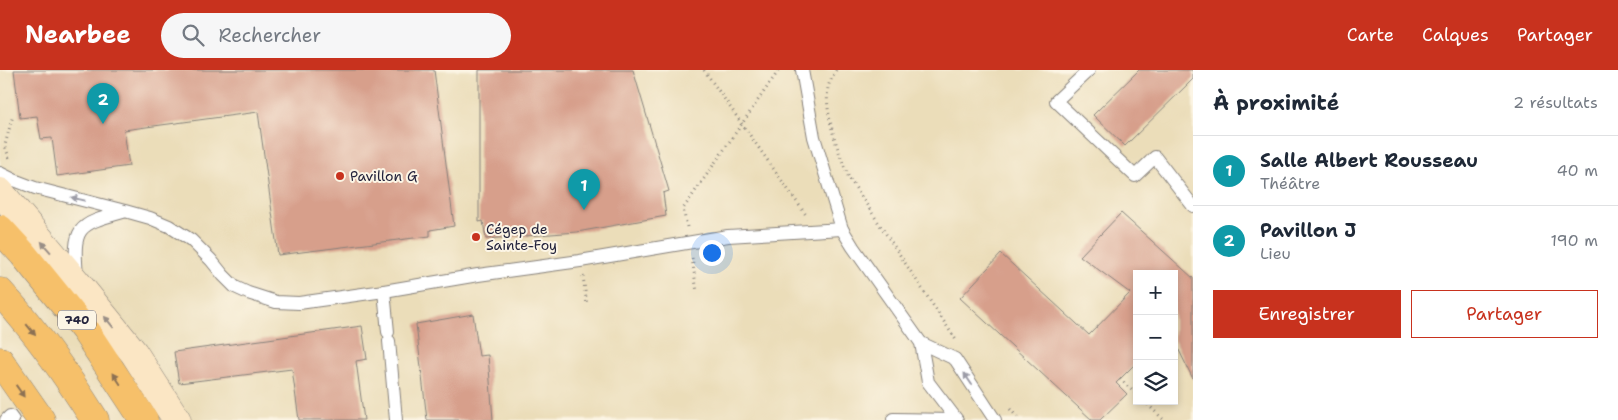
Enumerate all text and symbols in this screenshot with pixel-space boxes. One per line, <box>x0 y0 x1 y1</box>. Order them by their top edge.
search box <box>161 13 511 58</box>
text: Nearbee <box>25 19 131 51</box>
icon: search <box>179 21 207 49</box>
text: Rechercher <box>219 23 321 48</box>
text: Carte <box>1347 23 1394 47</box>
text: Calques <box>1422 23 1489 47</box>
text: Partager <box>1517 23 1593 47</box>
pin: 2 <box>87 83 119 124</box>
text: À proximité <box>1213 89 1339 117</box>
text: 2 résultats <box>1513 92 1598 113</box>
text: Salle Albert Rousseau <box>1260 148 1478 173</box>
text: 1 <box>1225 160 1233 181</box>
text: 40 m <box>1556 160 1598 181</box>
place label: Pavillon G <box>350 167 418 185</box>
pin: 1 <box>568 169 600 210</box>
marker: Pavillon G <box>334 170 346 182</box>
text: Théâtre <box>1260 173 1320 194</box>
one-way arrow <box>71 195 86 203</box>
text: Pavillon J <box>1260 218 1356 243</box>
place label: Cégep de Sainte-Foy <box>486 220 557 254</box>
text: 2 <box>1223 230 1235 251</box>
text: 190 m <box>1551 230 1598 251</box>
marker: Cégep de Sainte-Foy <box>470 231 482 243</box>
your location <box>699 240 725 266</box>
one-way arrow <box>40 241 52 253</box>
text: Lieu <box>1260 243 1291 264</box>
map controls <box>1133 270 1178 405</box>
button: + <box>1133 270 1178 315</box>
button: Enregistrer <box>1213 290 1401 338</box>
button: Partager <box>1411 290 1598 338</box>
road number: 740 <box>58 310 96 330</box>
button: − <box>1133 315 1178 360</box>
one-way arrow <box>104 316 115 329</box>
one-way arrow <box>26 323 37 336</box>
button: layers <box>1133 360 1178 405</box>
one-way arrow <box>112 372 122 386</box>
one-way arrow <box>964 373 973 386</box>
one-way arrow <box>15 384 25 397</box>

